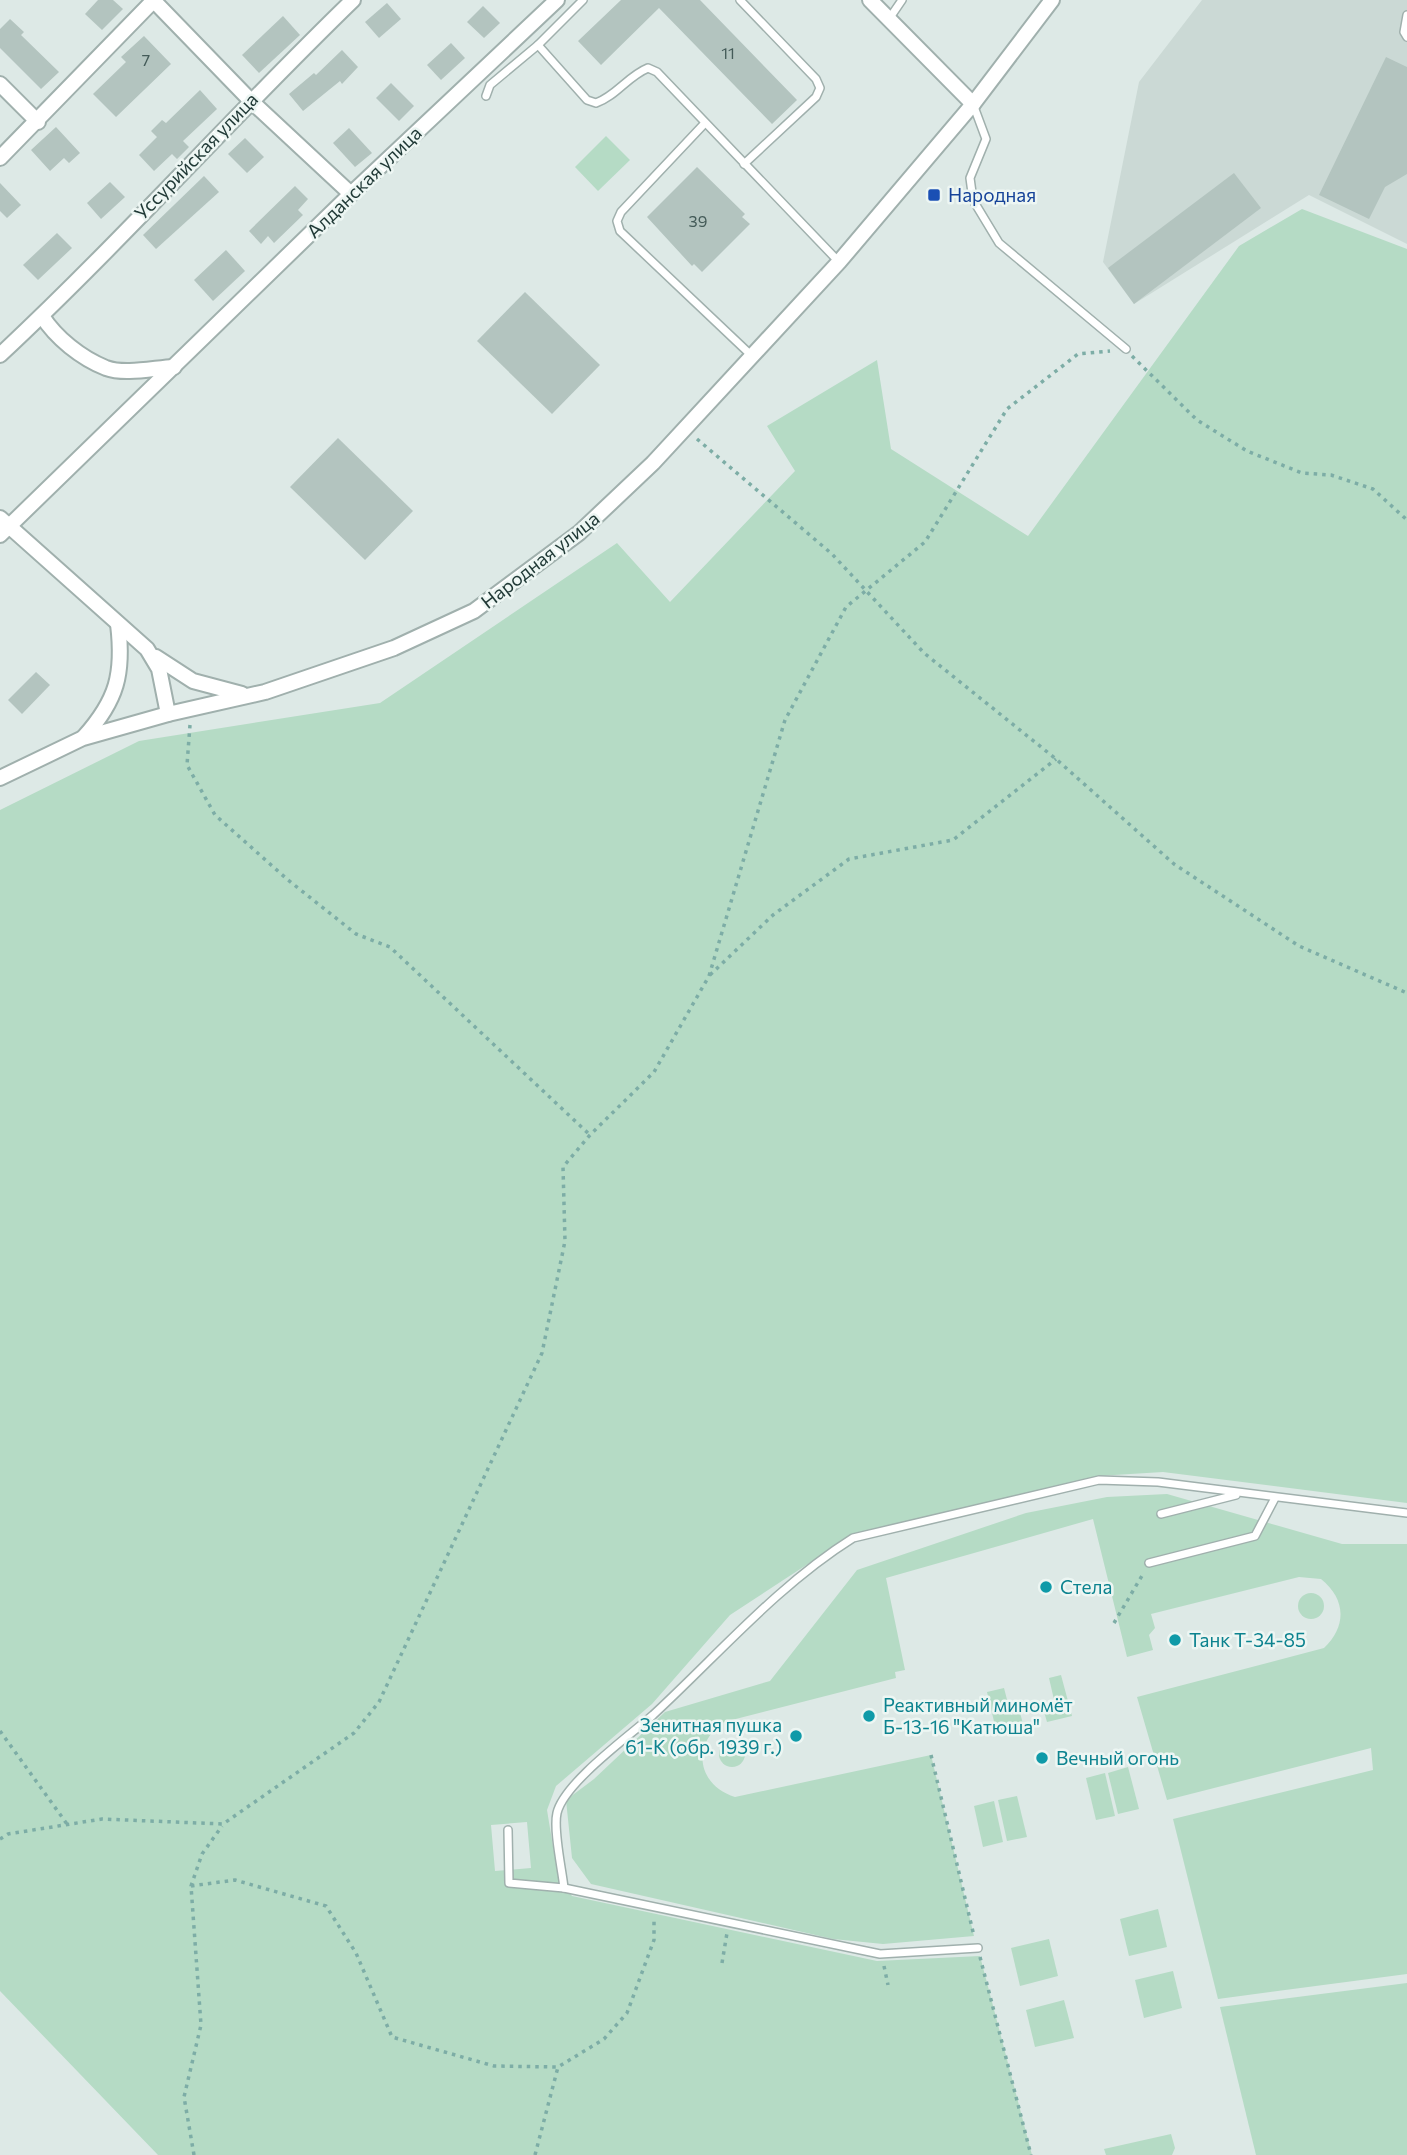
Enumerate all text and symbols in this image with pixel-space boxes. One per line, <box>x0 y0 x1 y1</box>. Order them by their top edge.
house number: 11 <box>721 43 735 62</box>
house number: 7 <box>142 50 150 69</box>
street label: Уссурийская улица <box>129 87 262 224</box>
street label: Алданская улица <box>301 121 426 242</box>
place label: Народная <box>948 183 1036 206</box>
marker: Народная <box>926 187 942 203</box>
house number: 39 <box>689 211 707 230</box>
street label: Народная улица <box>476 506 603 613</box>
place label: Стела <box>1060 1575 1112 1598</box>
marker: Стела <box>1038 1579 1054 1595</box>
place label: Танк Т-34-85 <box>1189 1628 1306 1651</box>
marker: Танк Т-34-85 <box>1167 1632 1183 1648</box>
place label: Реактивный миномёт Б-13-16 "Катюша" <box>883 1693 1073 1738</box>
marker: Реактивный миномёт Б-13-16 "Катюша" <box>861 1708 877 1724</box>
place label: Зенитная пушка 61-К (обр. 1939 г.) <box>625 1713 782 1758</box>
marker: Зенитная пушка 61-К (обр. 1939 г.) <box>788 1728 804 1744</box>
place label: Вечный огонь <box>1056 1746 1179 1769</box>
marker: Вечный огонь <box>1034 1750 1050 1766</box>

